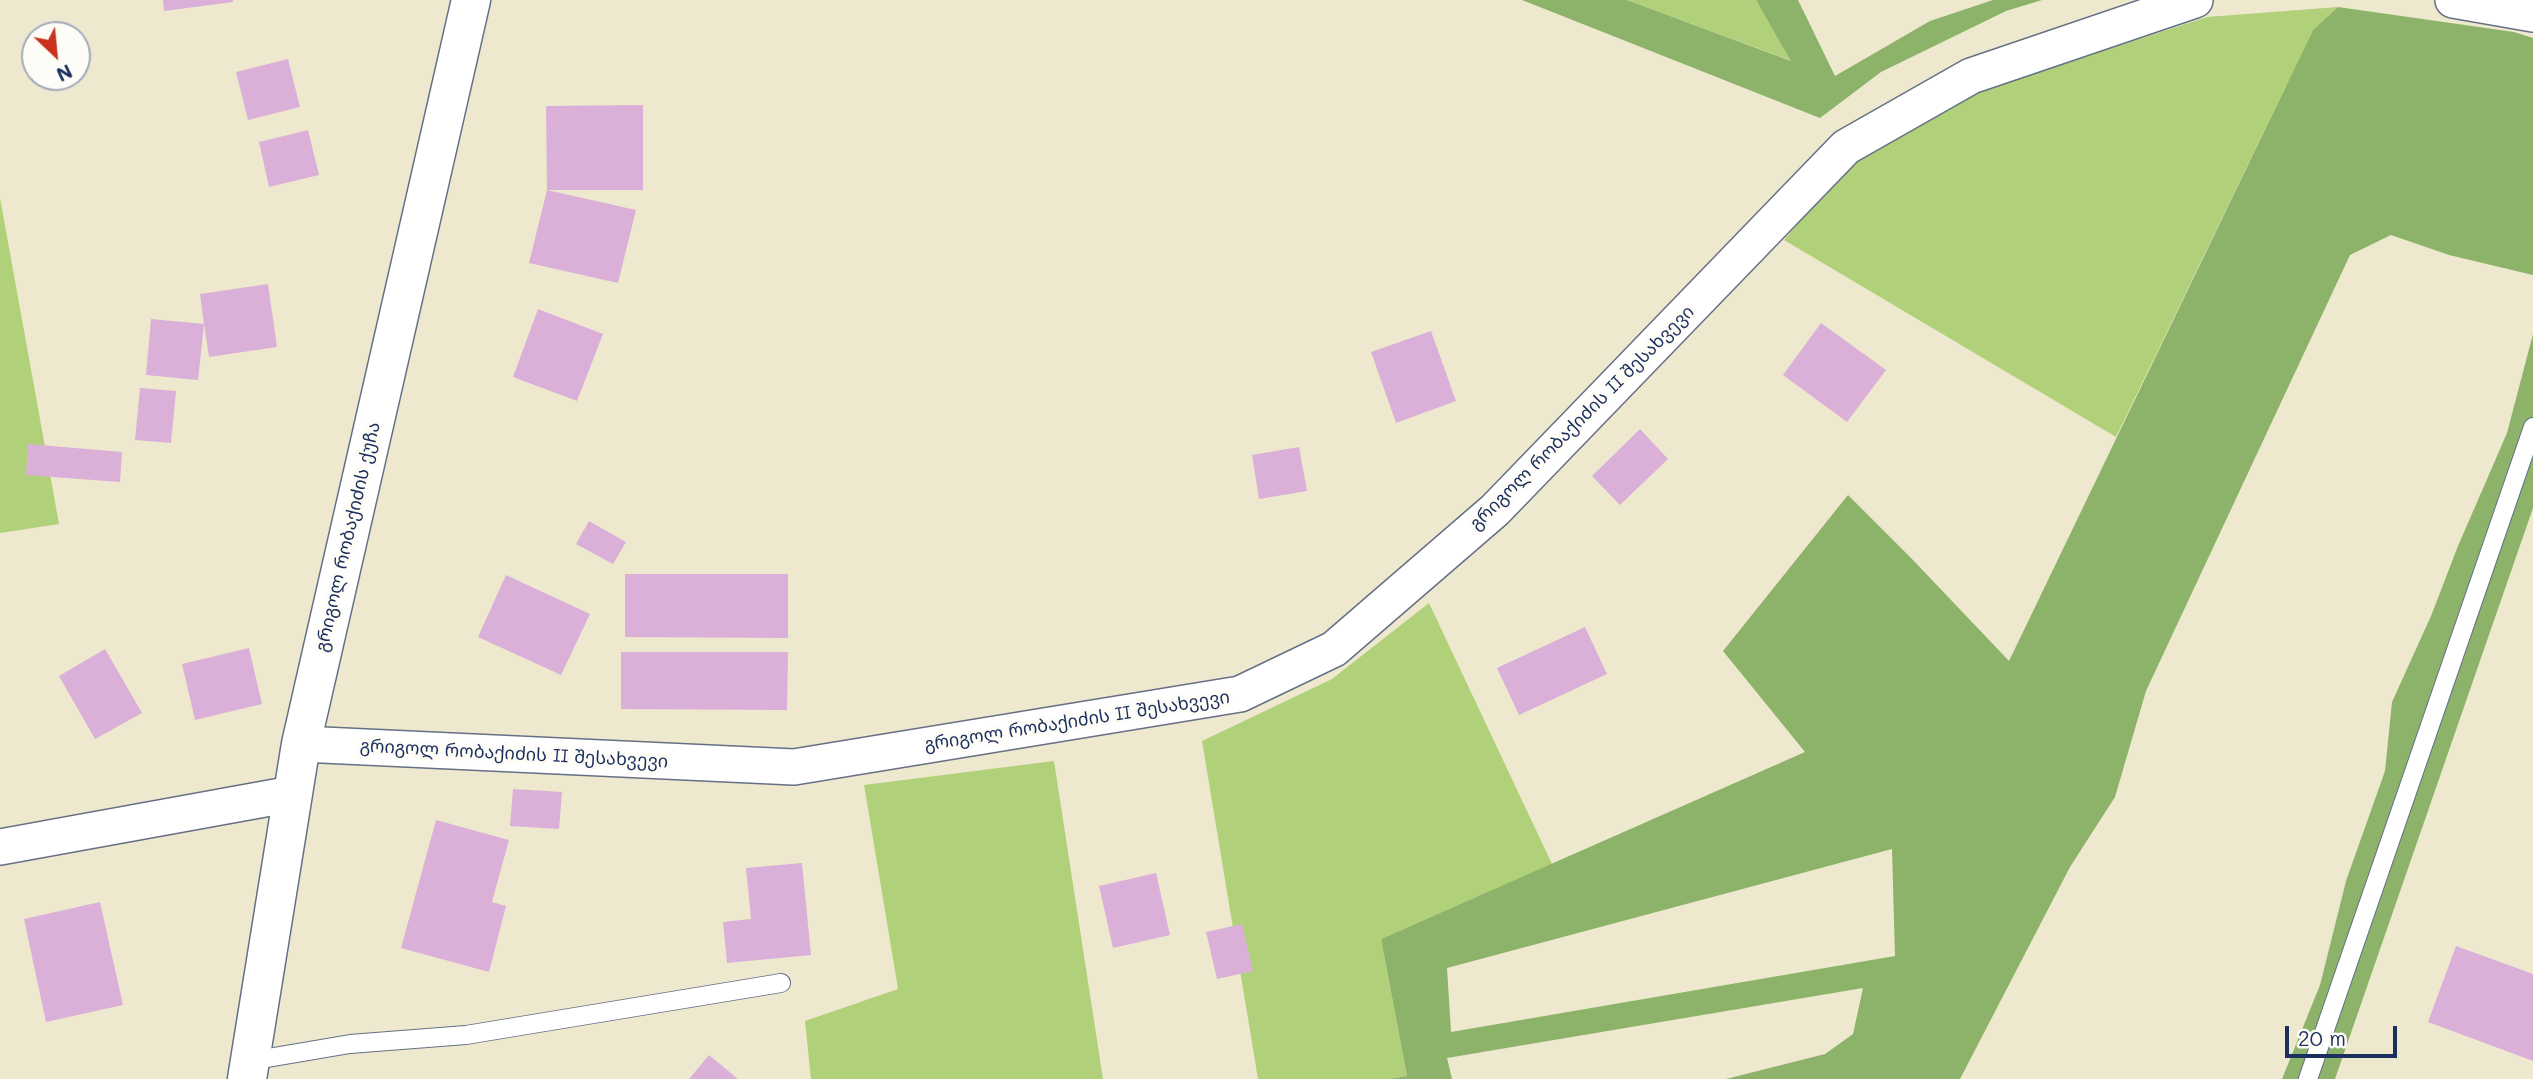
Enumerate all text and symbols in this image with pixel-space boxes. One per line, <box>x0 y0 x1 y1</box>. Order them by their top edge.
north arrow <box>21 21 91 91</box>
text: N <box>53 59 77 88</box>
street label: გრიგოლ რობაქიძის II შესახვევი <box>1465 301 1699 535</box>
street label: გრიგოლ რობაქიძის ქუჩა <box>311 420 385 654</box>
street label: გრიგოლ რობაქიძის II შესახვევი <box>923 686 1231 756</box>
street label: გრიგოლ რობაქიძის II შესახვევი <box>359 735 669 773</box>
scale bar <box>2288 1012 2400 1056</box>
text: 20 m <box>2298 1024 2346 1051</box>

